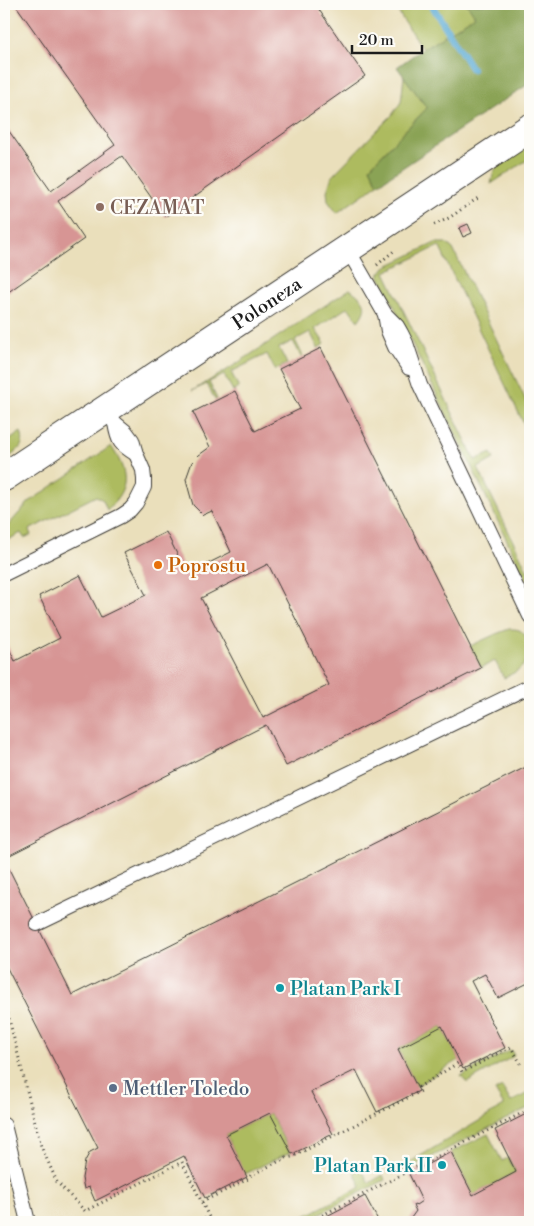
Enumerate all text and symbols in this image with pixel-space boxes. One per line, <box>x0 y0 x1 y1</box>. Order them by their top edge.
scale bar <box>352 22 422 54</box>
text: 20 m <box>359 31 394 50</box>
place label: CEZAMAT <box>110 196 204 220</box>
marker: CEZAMAT <box>94 201 106 213</box>
street label: Poloneza <box>228 272 307 335</box>
place label: Poprostu <box>168 554 246 578</box>
marker: Poprostu <box>152 559 164 571</box>
place label: Platan Park I <box>290 977 401 1001</box>
marker: Platan Park I <box>274 982 286 994</box>
place label: Mettler Toledo <box>123 1077 249 1101</box>
marker: Mettler Toledo <box>107 1082 119 1094</box>
place label: Platan Park II <box>314 1154 432 1178</box>
marker: Platan Park II <box>436 1159 448 1171</box>

